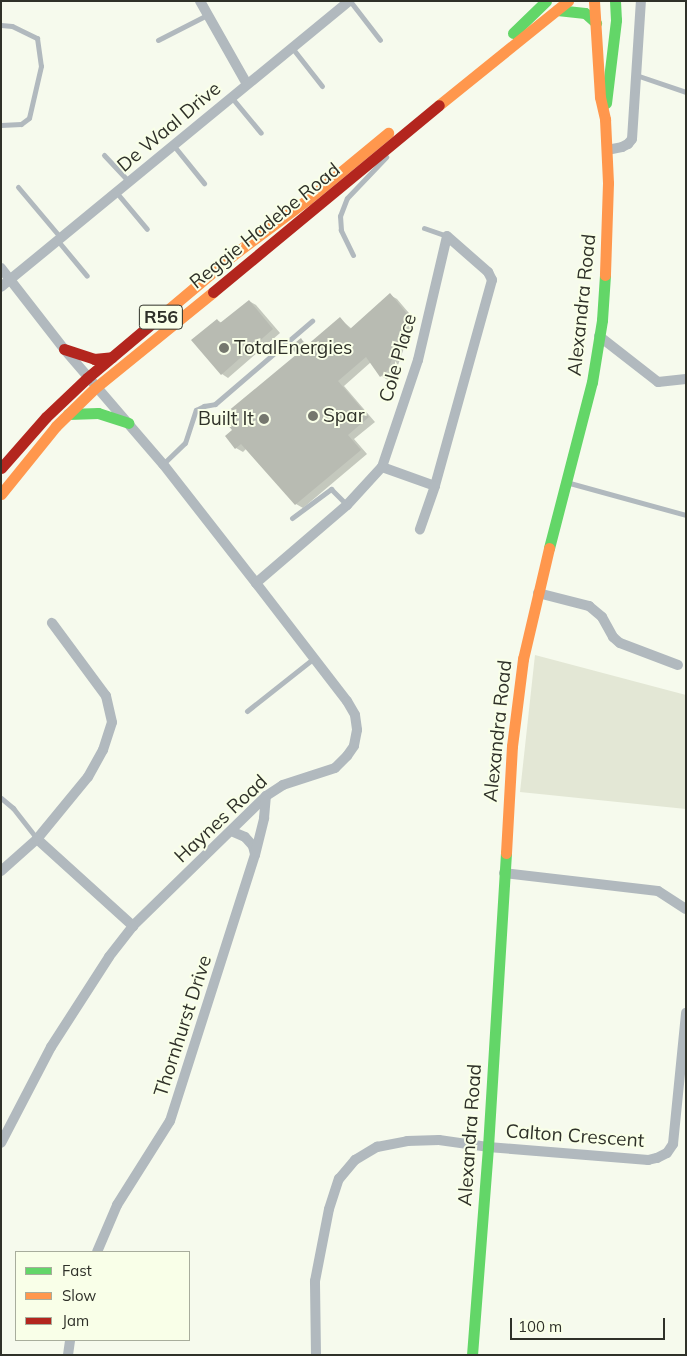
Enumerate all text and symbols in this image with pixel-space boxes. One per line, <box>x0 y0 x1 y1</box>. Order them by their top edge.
street label: De Waal Drive <box>113 77 225 177</box>
street label: Reggie Hadebe Road <box>185 158 345 294</box>
street label: Alexandra Road <box>563 233 601 377</box>
road number: R56 <box>138 302 184 332</box>
street label: Cole Place <box>375 311 421 405</box>
place label: TotalEnergies <box>234 337 353 359</box>
marker: TotalEnergies <box>218 342 230 354</box>
place label: Spar <box>323 405 365 427</box>
place label: Built It <box>198 408 254 430</box>
marker: Spar <box>307 410 319 422</box>
marker: Built It <box>258 413 270 425</box>
street label: Alexandra Road <box>479 659 517 803</box>
street label: Haynes Road <box>170 770 272 868</box>
street label: Thornhurst Drive <box>149 952 217 1100</box>
street label: Alexandra Road <box>454 1063 486 1207</box>
street label: Calton Crescent <box>505 1120 645 1152</box>
legend <box>15 1251 190 1341</box>
text: Fast <box>62 1261 92 1280</box>
text: Slow <box>62 1286 96 1305</box>
scale bar <box>512 1308 667 1340</box>
text: Jam <box>62 1311 89 1330</box>
text: 100 m <box>518 1317 562 1336</box>

